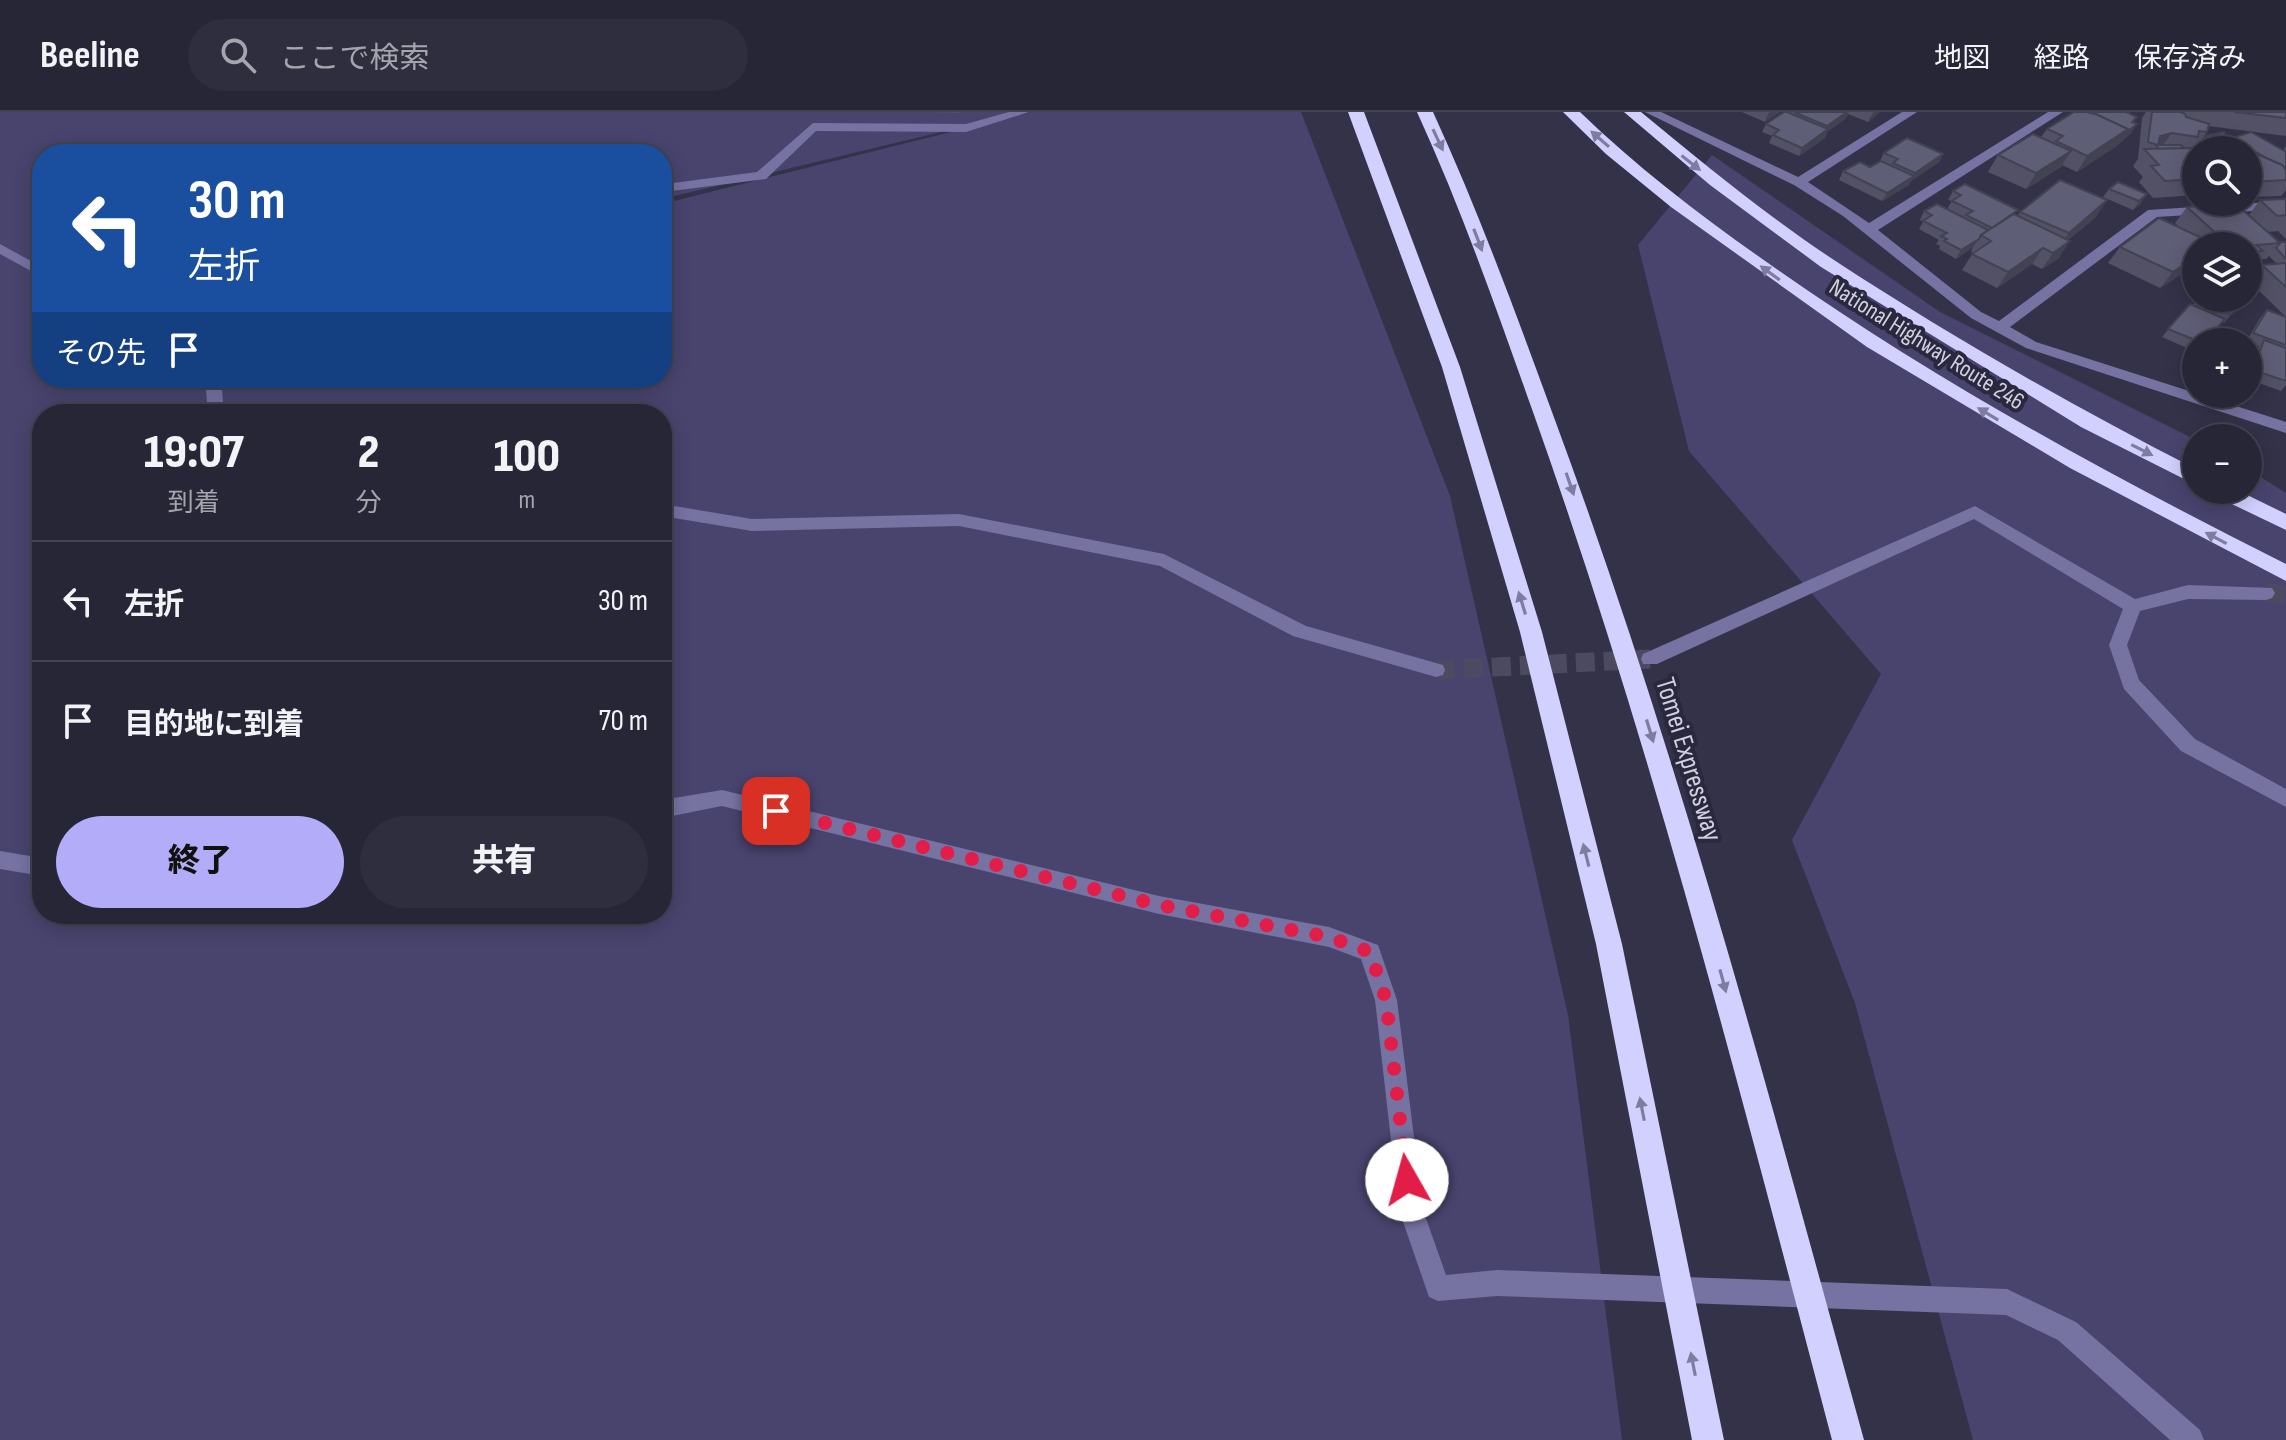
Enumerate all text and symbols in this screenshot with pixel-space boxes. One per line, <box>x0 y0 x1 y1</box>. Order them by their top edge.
search box <box>188 19 748 91</box>
text: Beeline <box>40 33 140 78</box>
icon: search <box>216 33 260 77</box>
text: ここで検索 <box>280 41 430 77</box>
text: 地図 <box>1934 42 1990 75</box>
text: 経路 <box>2034 42 2090 75</box>
text: 保存済み <box>2134 42 2246 75</box>
one-way arrow <box>1431 128 1445 151</box>
one-way arrow <box>1590 131 1610 148</box>
map controls <box>2182 136 2262 504</box>
button: search <box>2182 136 2262 216</box>
one-way arrow <box>1681 154 1701 170</box>
text: 30 m <box>188 168 286 235</box>
icon: left <box>56 176 160 280</box>
one-way arrow <box>1473 228 1485 252</box>
button: layers <box>2182 232 2262 312</box>
text: 左折 <box>188 246 260 289</box>
one-way arrow <box>1759 266 1780 281</box>
street label: National Highway Route 246 <box>1824 273 2030 416</box>
icon: arrive <box>162 328 206 372</box>
button: + <box>2182 328 2262 408</box>
text: その先 <box>56 336 146 372</box>
one-way arrow <box>1977 407 1999 421</box>
text: 19:07 <box>144 424 244 481</box>
text: 2 <box>358 424 379 481</box>
button: − <box>2182 424 2262 504</box>
text: 100 <box>493 428 560 485</box>
one-way arrow <box>2130 443 2153 457</box>
one-way arrow <box>1564 472 1576 496</box>
text: m <box>518 485 535 516</box>
text: 到着 <box>168 488 220 519</box>
text: 分 <box>356 488 382 519</box>
one-way arrow <box>2205 532 2228 545</box>
icon: left <box>56 579 100 623</box>
text: 30 m <box>598 583 648 619</box>
text: 左折 <box>124 587 184 623</box>
one-way arrow <box>1515 590 1528 614</box>
street label: Tomei Expressway <box>1648 674 1729 845</box>
icon: arrive <box>56 699 100 743</box>
text: 70 m <box>599 703 648 739</box>
text: 目的地に到着 <box>124 707 304 743</box>
one-way arrow <box>1644 720 1657 744</box>
pin <box>742 777 810 845</box>
icon: arrive <box>754 789 798 833</box>
button: 終了 <box>56 816 344 908</box>
button: 共有 <box>360 816 648 908</box>
one-way arrow <box>1580 842 1592 867</box>
one-way arrow <box>1717 969 1730 993</box>
one-way arrow <box>1635 1096 1648 1121</box>
position arrow <box>1365 1138 1449 1222</box>
one-way arrow <box>1686 1351 1699 1376</box>

